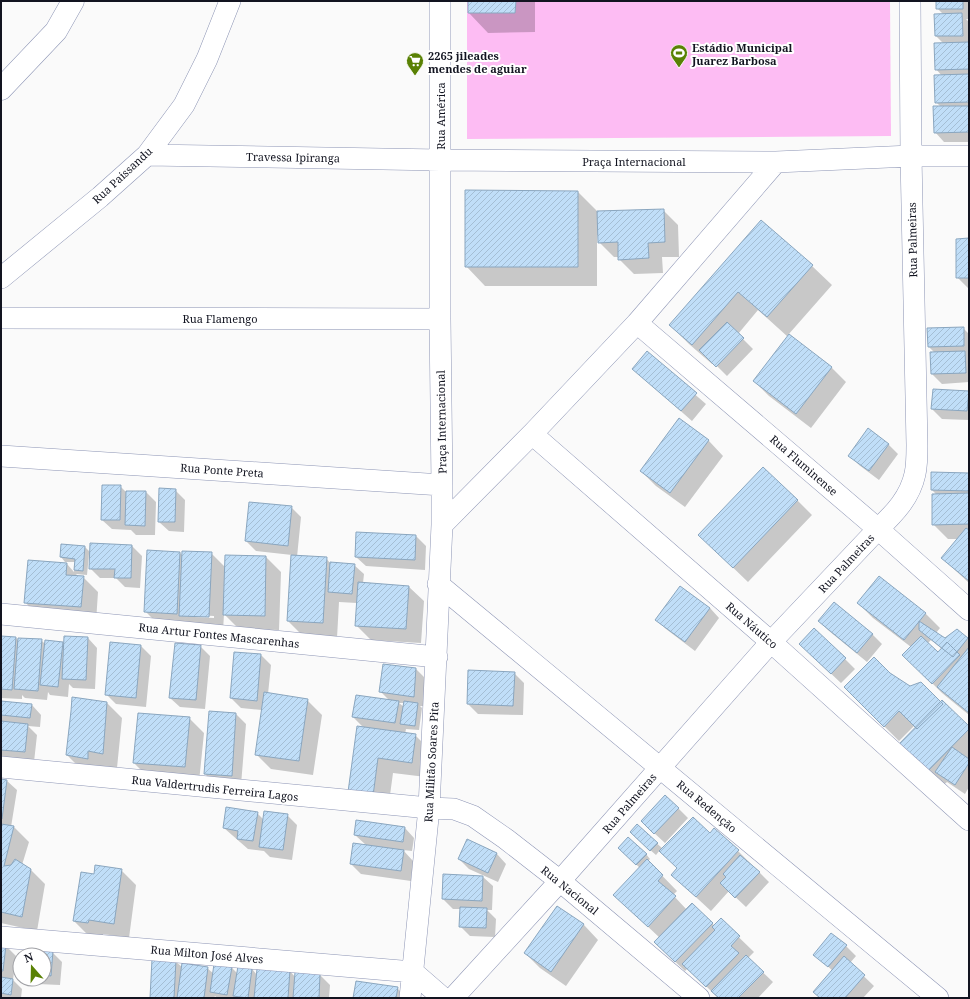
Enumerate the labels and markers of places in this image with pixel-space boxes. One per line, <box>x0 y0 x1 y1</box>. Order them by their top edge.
place label: Estádio Municipal Juarez Barbosa <box>691 40 793 68</box>
sports icon: Estádio Municipal Juarez Barbosa <box>669 43 689 68</box>
place label: 2265 jileades mendes de aguiar <box>428 48 527 76</box>
supermarket icon: 2265 jileades mendes de aguiar <box>405 51 425 76</box>

